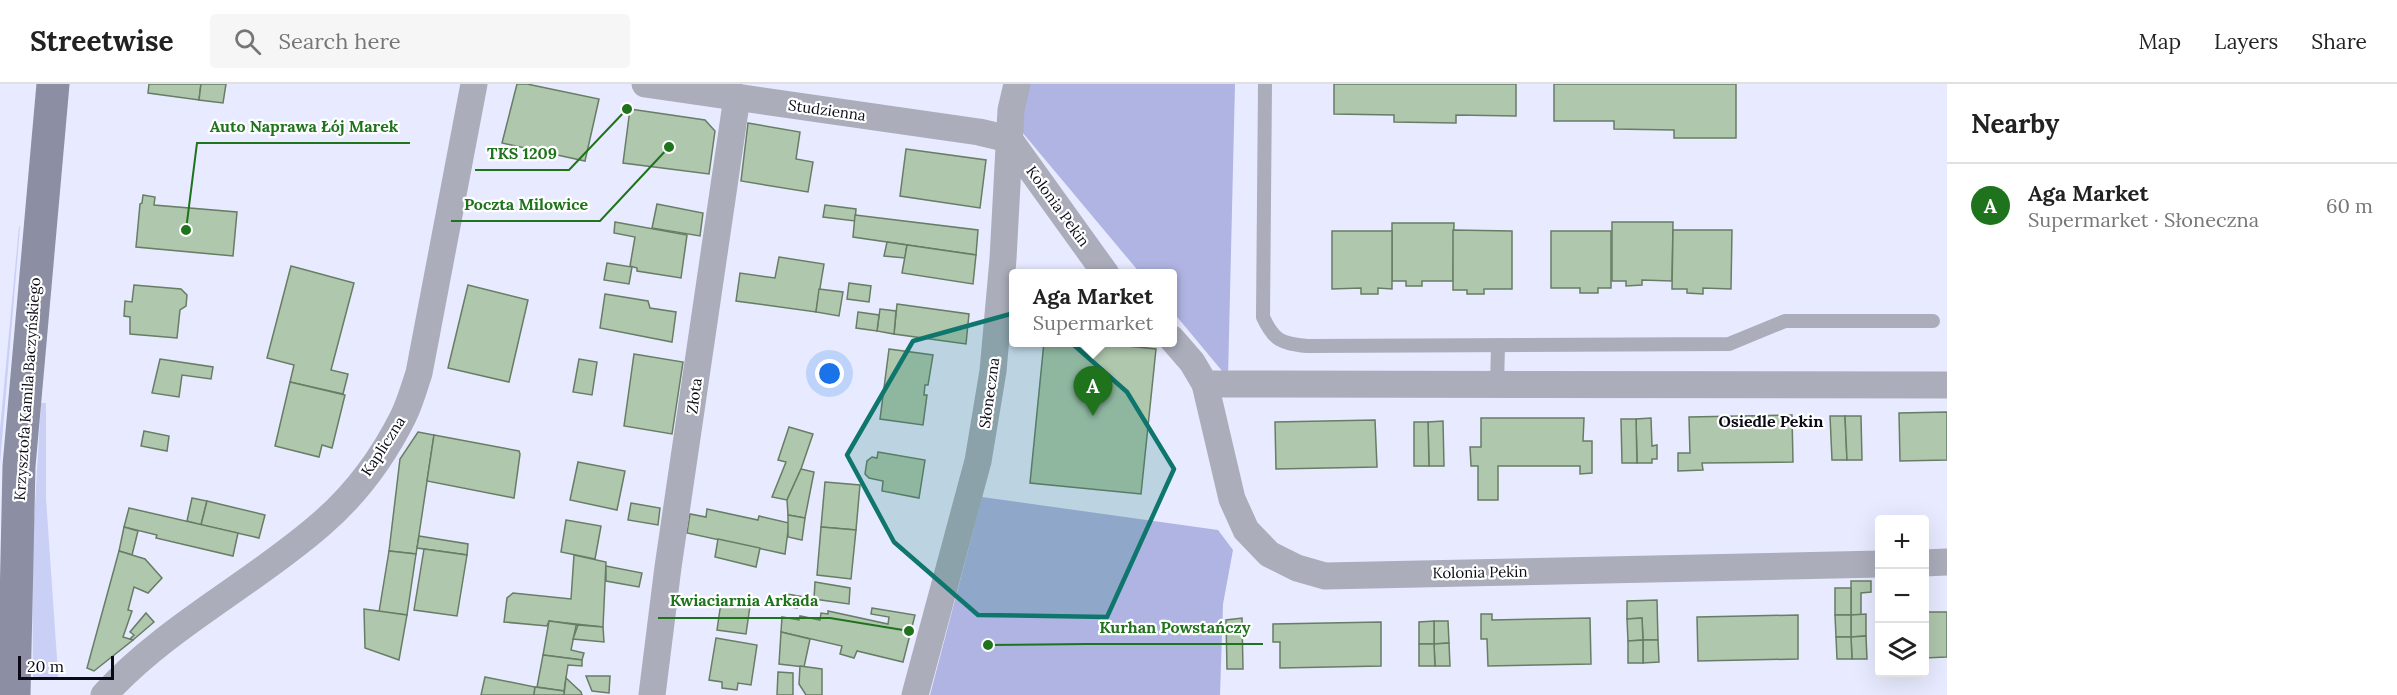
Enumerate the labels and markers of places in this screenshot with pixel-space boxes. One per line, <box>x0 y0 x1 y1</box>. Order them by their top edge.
callout: Auto Naprawa Łój Marek <box>197 109 410 143</box>
callout: TKS 1209 <box>475 136 569 170</box>
callout: Poczta Milowice <box>451 187 600 221</box>
pin: A <box>1074 366 1112 416</box>
callout: Kwiaciarnia Arkada <box>658 584 830 618</box>
callout: Kurhan Powstańczy <box>1087 610 1263 644</box>

